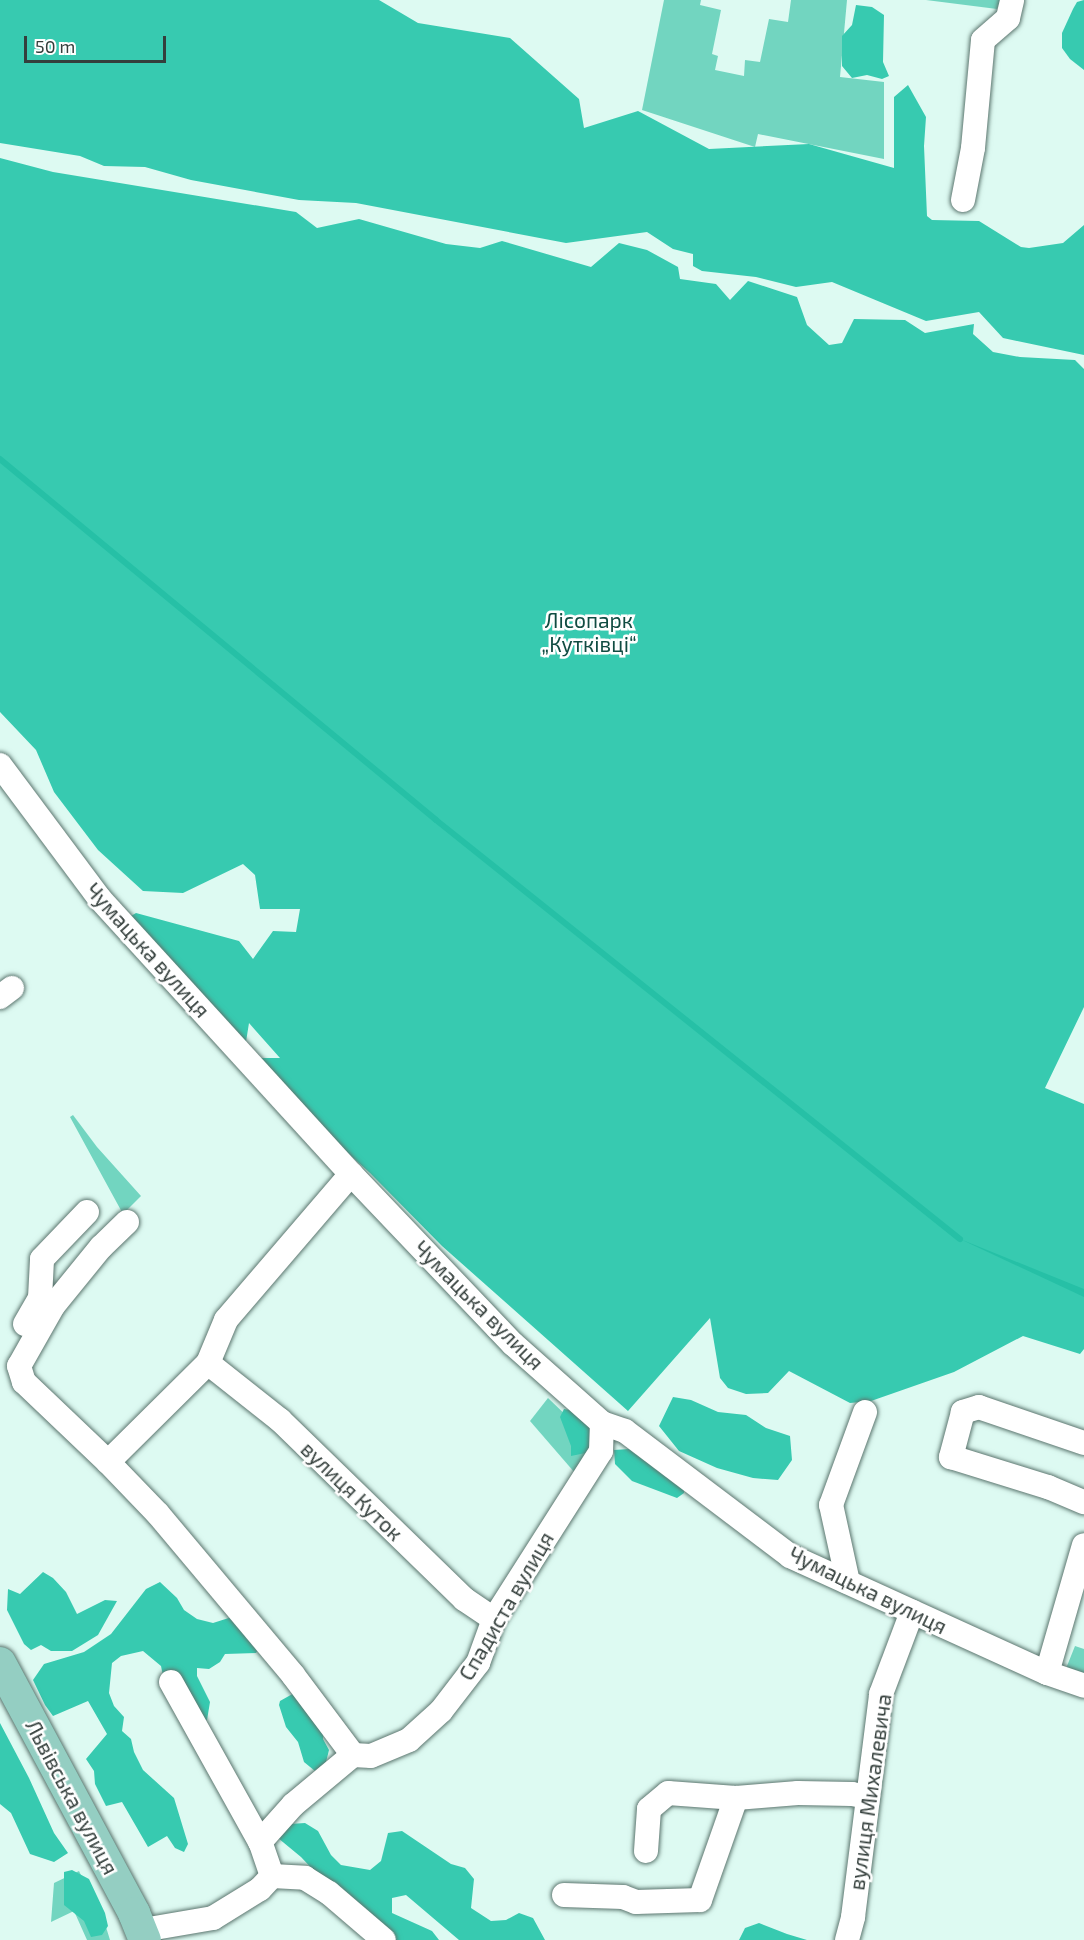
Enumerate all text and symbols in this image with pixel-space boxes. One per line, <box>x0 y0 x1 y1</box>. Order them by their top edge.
scale bar <box>27 24 170 62</box>
text: 50 m <box>35 35 75 57</box>
park label: Лісопарк „Кутківці“ <box>541 607 637 657</box>
street label: Чумацька вулиця <box>81 878 215 1022</box>
street label: Чумацька вулиця <box>409 1235 549 1375</box>
street label: вулиця Куток <box>296 1436 408 1546</box>
street label: Спадиста вулиця <box>453 1527 559 1685</box>
street label: Чумацька вулиця <box>785 1541 951 1639</box>
street label: вулиця Михалевича <box>844 1692 896 1892</box>
street label: Львівська вулиця <box>21 1715 123 1879</box>

